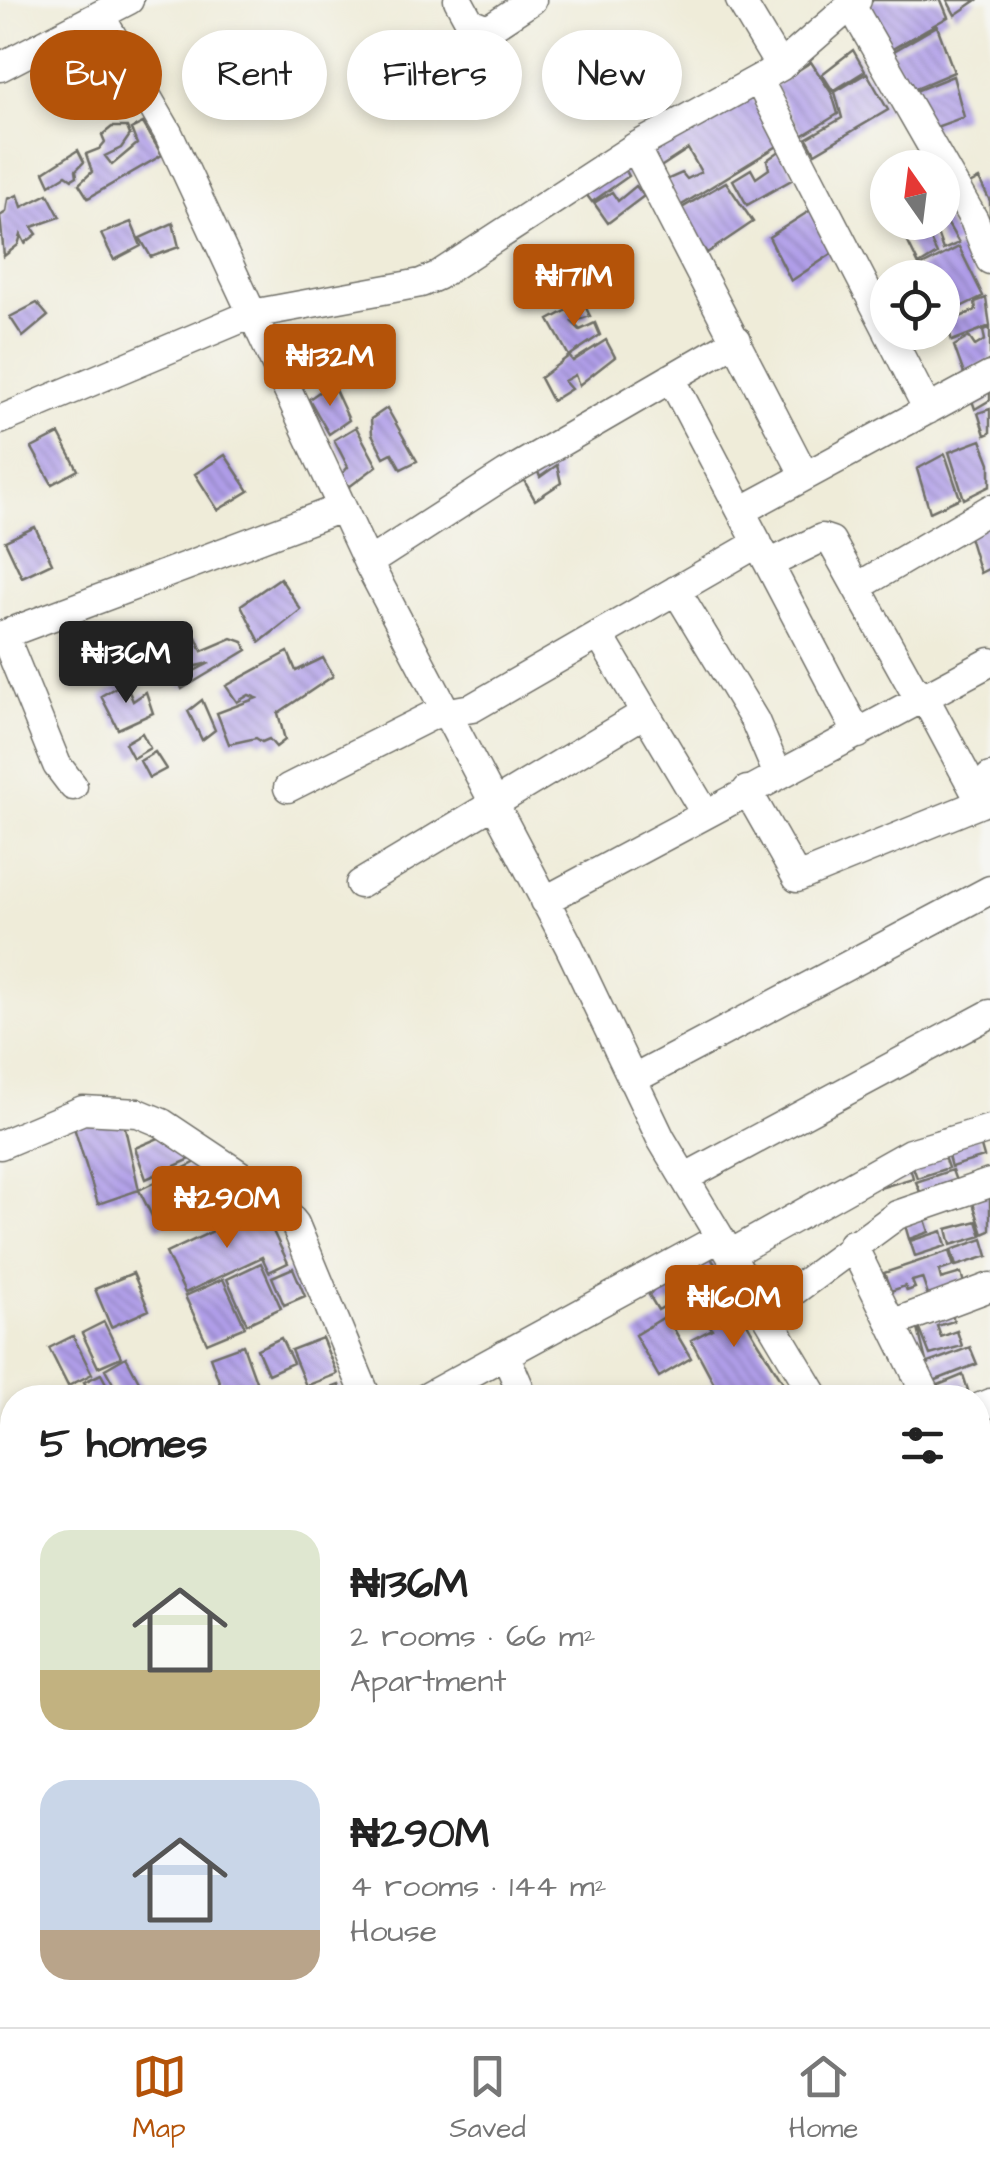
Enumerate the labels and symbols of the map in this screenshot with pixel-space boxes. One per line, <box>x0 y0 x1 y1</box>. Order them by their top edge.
north arrow <box>870 150 960 240</box>
pin: ₦171M <box>504 244 644 329</box>
pin: ₦132M <box>260 324 400 409</box>
pin: ₦136M <box>56 621 196 706</box>
pin: ₦290M <box>157 1166 297 1251</box>
pin: ₦160M <box>664 1265 804 1350</box>

